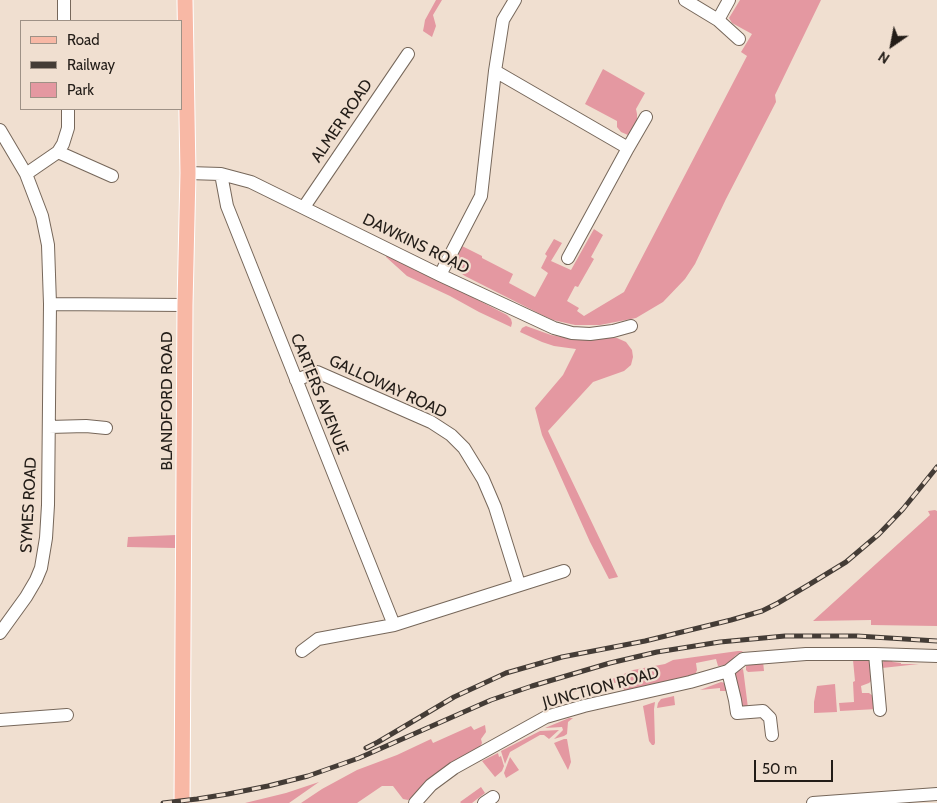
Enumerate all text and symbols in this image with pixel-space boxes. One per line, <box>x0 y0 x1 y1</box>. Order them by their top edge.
legend <box>20 20 182 110</box>
north arrow <box>867 20 917 70</box>
text: Road <box>67 31 100 49</box>
text: N <box>875 47 893 68</box>
text: Railway <box>67 56 115 74</box>
street label: ALMER ROAD <box>307 76 377 166</box>
text: Park <box>67 81 94 99</box>
street label: DAWKINS ROAD <box>359 210 473 278</box>
street label: BLANDFORD ROAD <box>157 331 177 471</box>
street label: CARTERS AVENUE <box>286 331 352 457</box>
street label: GALLOWAY ROAD <box>326 351 450 423</box>
street label: SYMES ROAD <box>17 457 41 553</box>
street label: JUNCTION ROAD <box>541 663 661 713</box>
scale bar <box>757 750 836 782</box>
text: 50 m <box>762 760 797 778</box>

